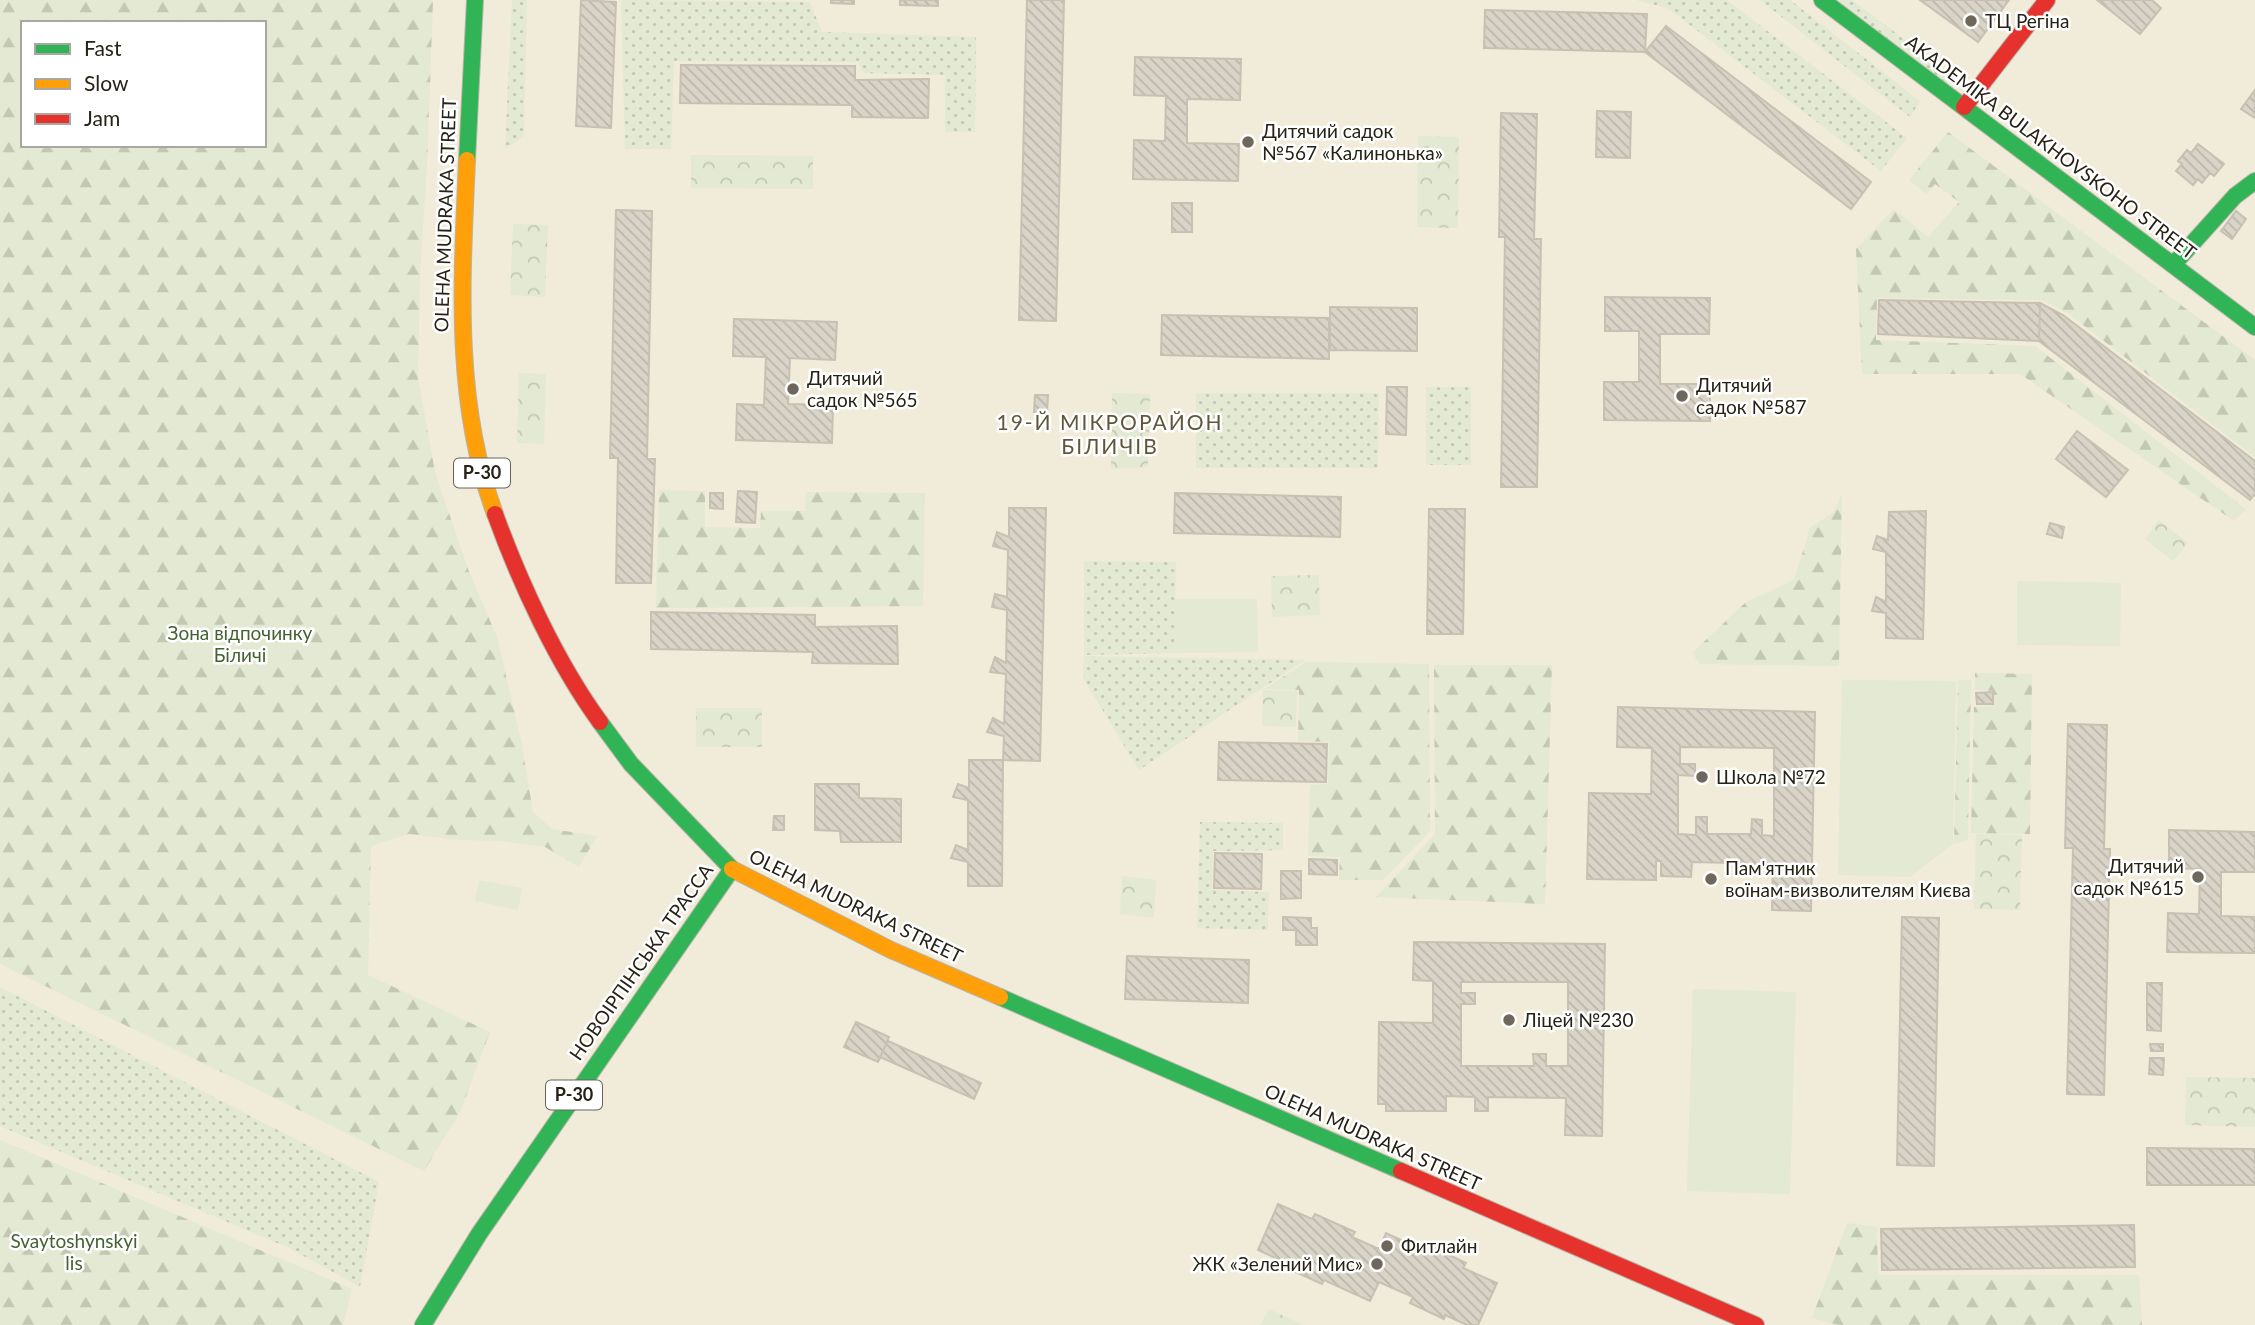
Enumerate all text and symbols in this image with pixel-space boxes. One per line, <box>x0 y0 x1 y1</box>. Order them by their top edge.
place label: ТЦ Регіна <box>1985 9 2069 32</box>
marker: ТЦ Регіна <box>1963 13 1979 29</box>
legend <box>21 21 266 147</box>
street label: AKADEMIKA BULAKHOVSKOHO STREET <box>1901 30 2201 264</box>
text: Fast <box>84 35 122 60</box>
text: Slow <box>84 70 129 95</box>
street label: OLEHA MUDRAKA STREET <box>429 97 460 333</box>
text: Jam <box>84 105 120 130</box>
place label: Дитячий садок №567 «Калинонька» <box>1262 119 1443 164</box>
marker: Дитячий садок №567 «Калинонька» <box>1240 134 1256 150</box>
place label: Дитячий садок №565 <box>807 366 918 411</box>
place label: Дитячий садок №587 <box>1696 373 1807 418</box>
marker: Дитячий садок №565 <box>785 381 801 397</box>
marker: Дитячий садок №587 <box>1674 388 1690 404</box>
district label: 19-Й МІКРОРАЙОН БІЛИЧІВ <box>996 409 1224 458</box>
road number: Р-30 <box>454 458 510 488</box>
park label: Зона відпочинку Біличі <box>168 621 313 666</box>
place label: Школа №72 <box>1716 765 1826 788</box>
marker: Школа №72 <box>1694 769 1710 785</box>
street label: OLEHA MUDRAKA STREET <box>746 844 967 967</box>
place label: Дитячий садок №615 <box>2073 854 2184 899</box>
place label: Пам'ятник воїнам-визволителям Києва <box>1725 856 1971 901</box>
street label: НОВОІРПІНСЬКА ТРАССА <box>564 859 717 1064</box>
marker: Дитячий садок №615 <box>2190 869 2206 885</box>
marker: Пам'ятник воїнам-визволителям Києва <box>1703 871 1719 887</box>
place label: Ліцей №230 <box>1522 1008 1633 1031</box>
marker: Ліцей №230 <box>1501 1012 1517 1028</box>
street label: OLEHA MUDRAKA STREET <box>1261 1078 1485 1195</box>
road number: Р-30 <box>546 1080 602 1110</box>
park label: Svaytoshynskyi lis <box>10 1229 138 1274</box>
place label: Фитлайн <box>1401 1234 1478 1257</box>
marker: Фитлайн <box>1379 1238 1395 1254</box>
place label: ЖК «Зелений Мис» <box>1192 1252 1363 1275</box>
marker: ЖК «Зелений Мис» <box>1369 1256 1385 1272</box>

